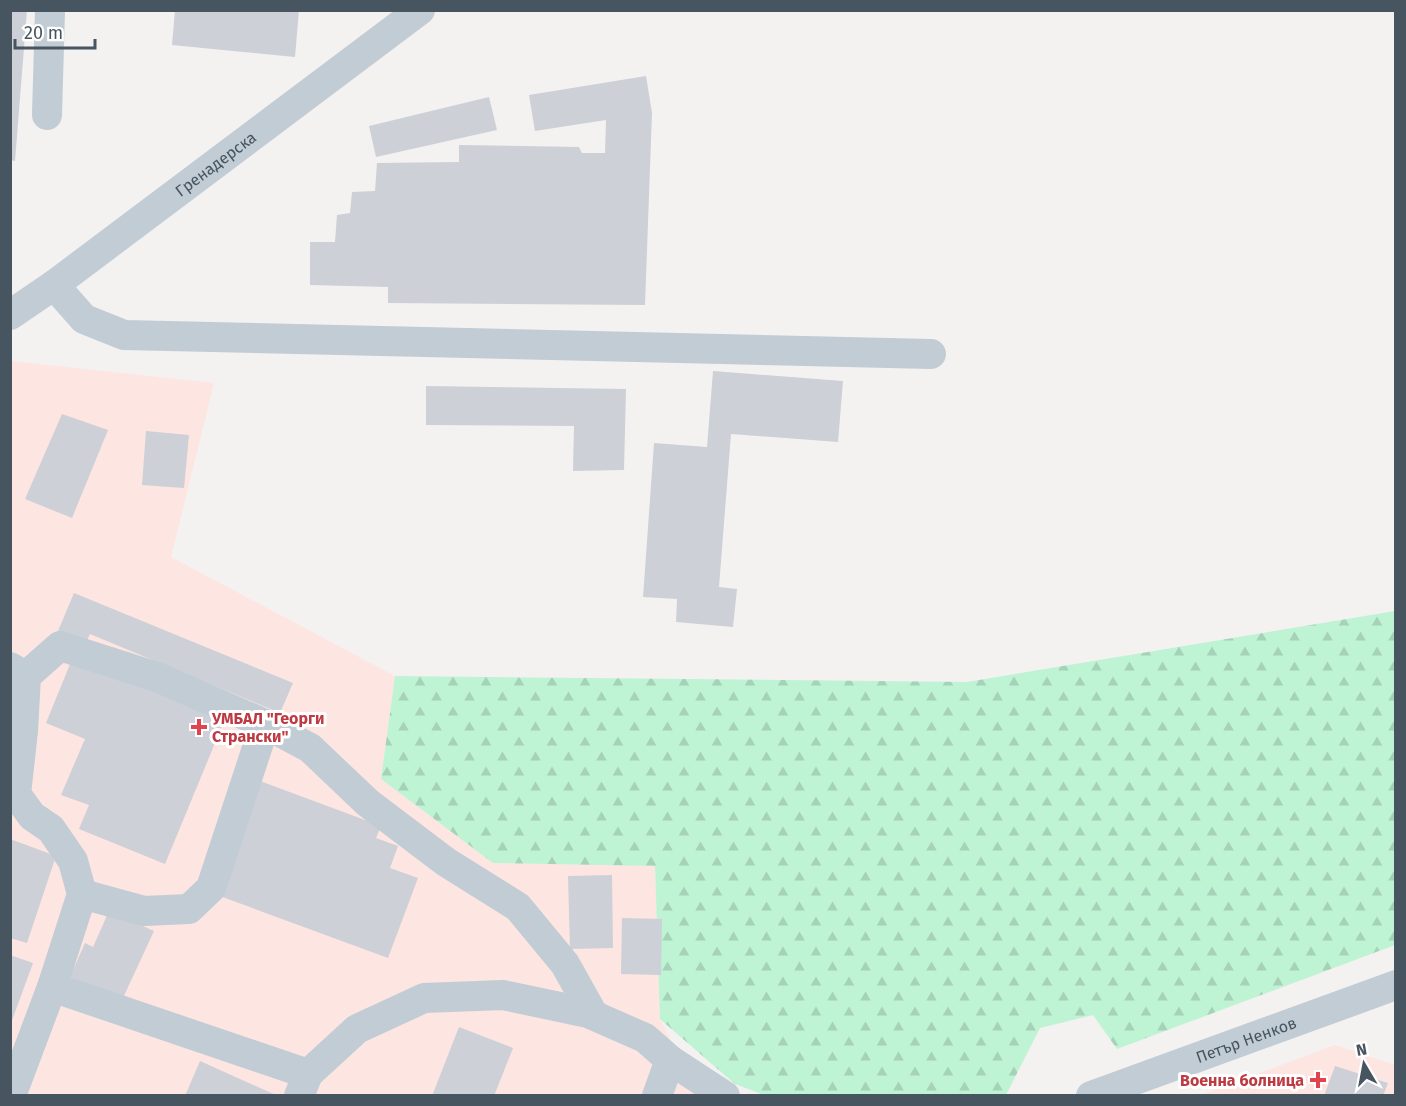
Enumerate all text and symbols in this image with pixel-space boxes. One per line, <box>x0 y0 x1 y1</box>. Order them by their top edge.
scale bar <box>15 12 94 50</box>
text: 20 m <box>24 22 63 44</box>
street label: Гренадерска <box>171 127 259 200</box>
place label: УМБАЛ "Георги Странски" <box>211 709 324 746</box>
marker: УМБАЛ "Георги Странски" <box>190 718 208 736</box>
street label: Петър Ненков <box>1193 1013 1299 1067</box>
north arrow <box>1334 1034 1394 1094</box>
text: N <box>1355 1039 1368 1060</box>
place label: Военна болница <box>1180 1071 1304 1090</box>
marker: Военна болница <box>1309 1071 1327 1089</box>

